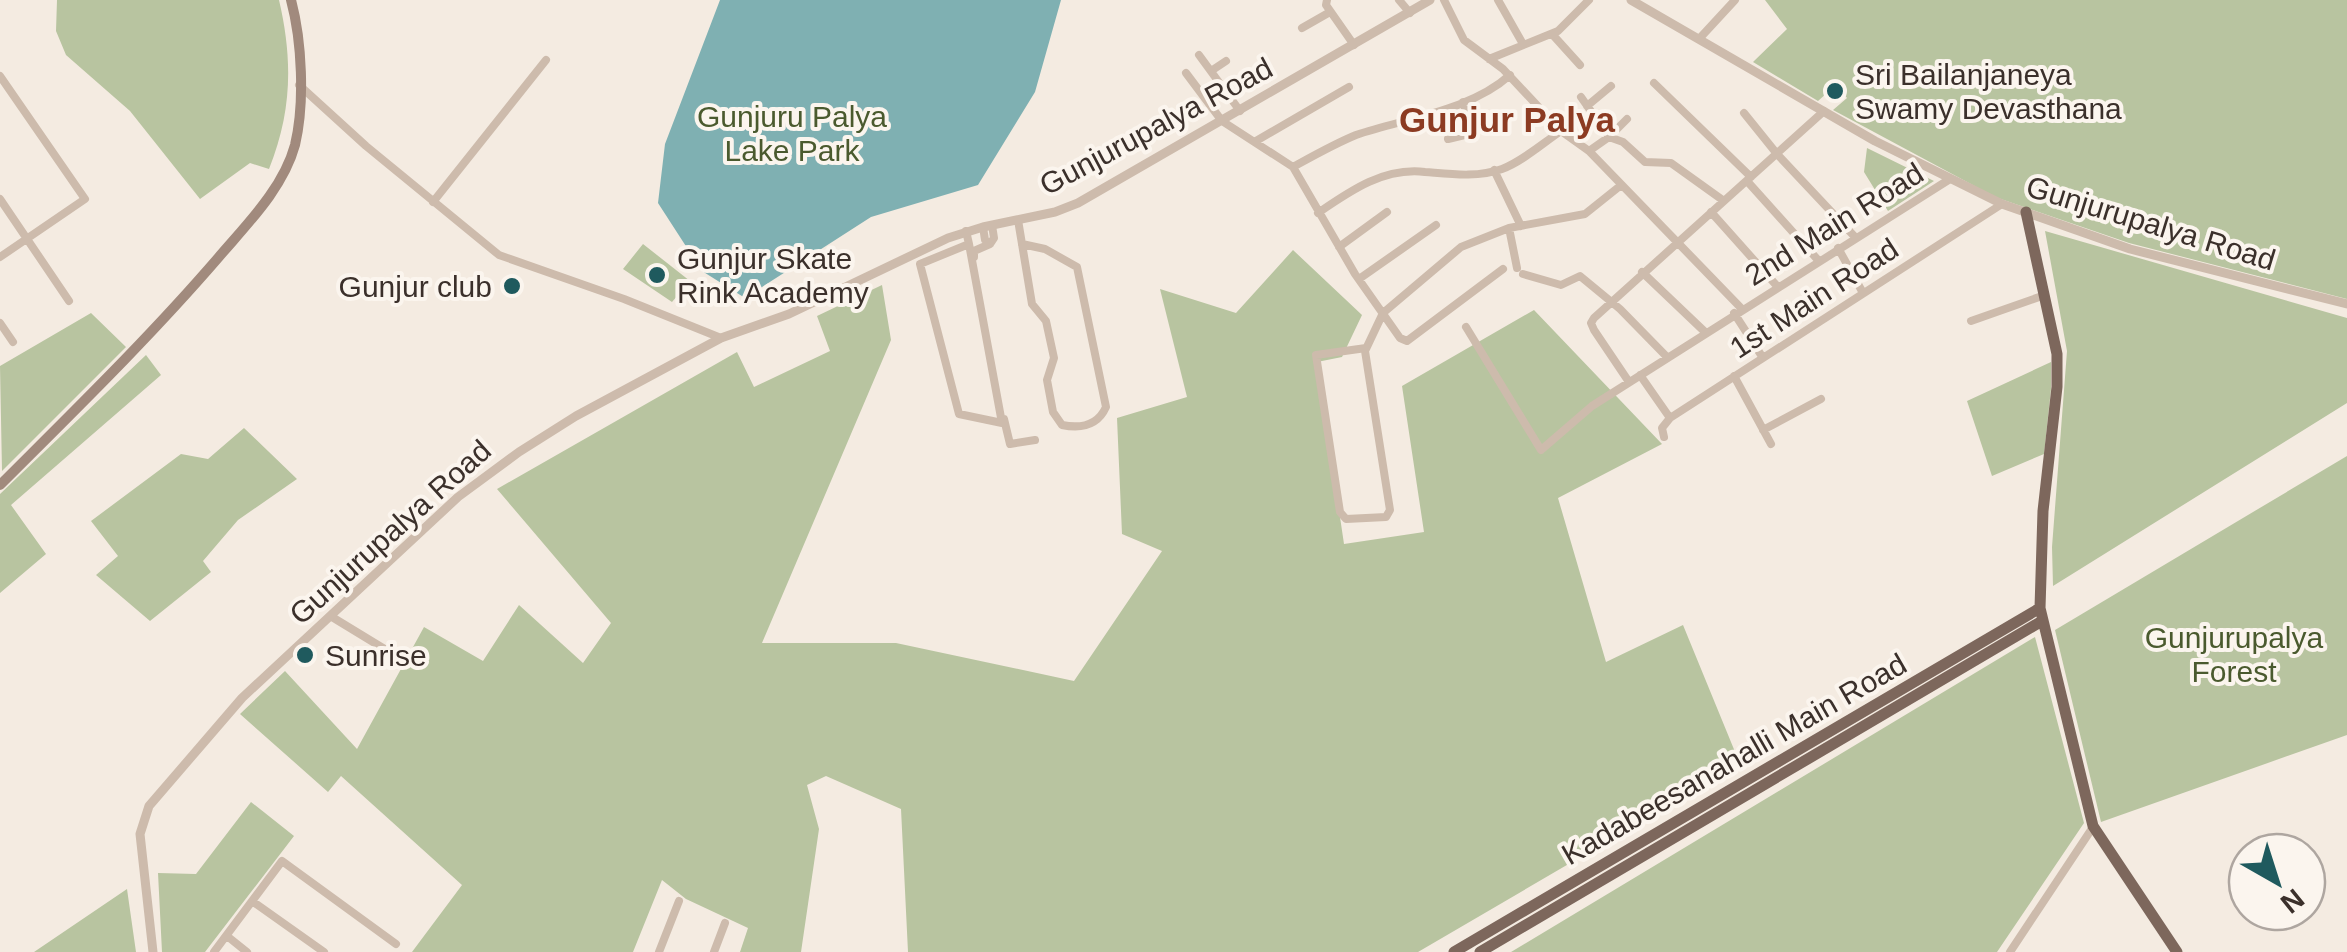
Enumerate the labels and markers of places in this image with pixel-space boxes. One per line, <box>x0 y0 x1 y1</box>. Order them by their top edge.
place label: Sri Bailanjaneya Swamy Devasthana <box>1855 58 2122 125</box>
marker: Sri Bailanjaneya Swamy Devasthana <box>1824 80 1846 102</box>
place label: Gunjur Skate Rink Academy <box>677 242 869 309</box>
marker: Gunjur Skate Rink Academy <box>646 264 668 286</box>
place label: Gunjur club <box>339 270 492 303</box>
marker: Gunjur club <box>501 275 523 297</box>
place label: Sunrise <box>325 639 427 672</box>
marker: Sunrise <box>294 644 316 666</box>

